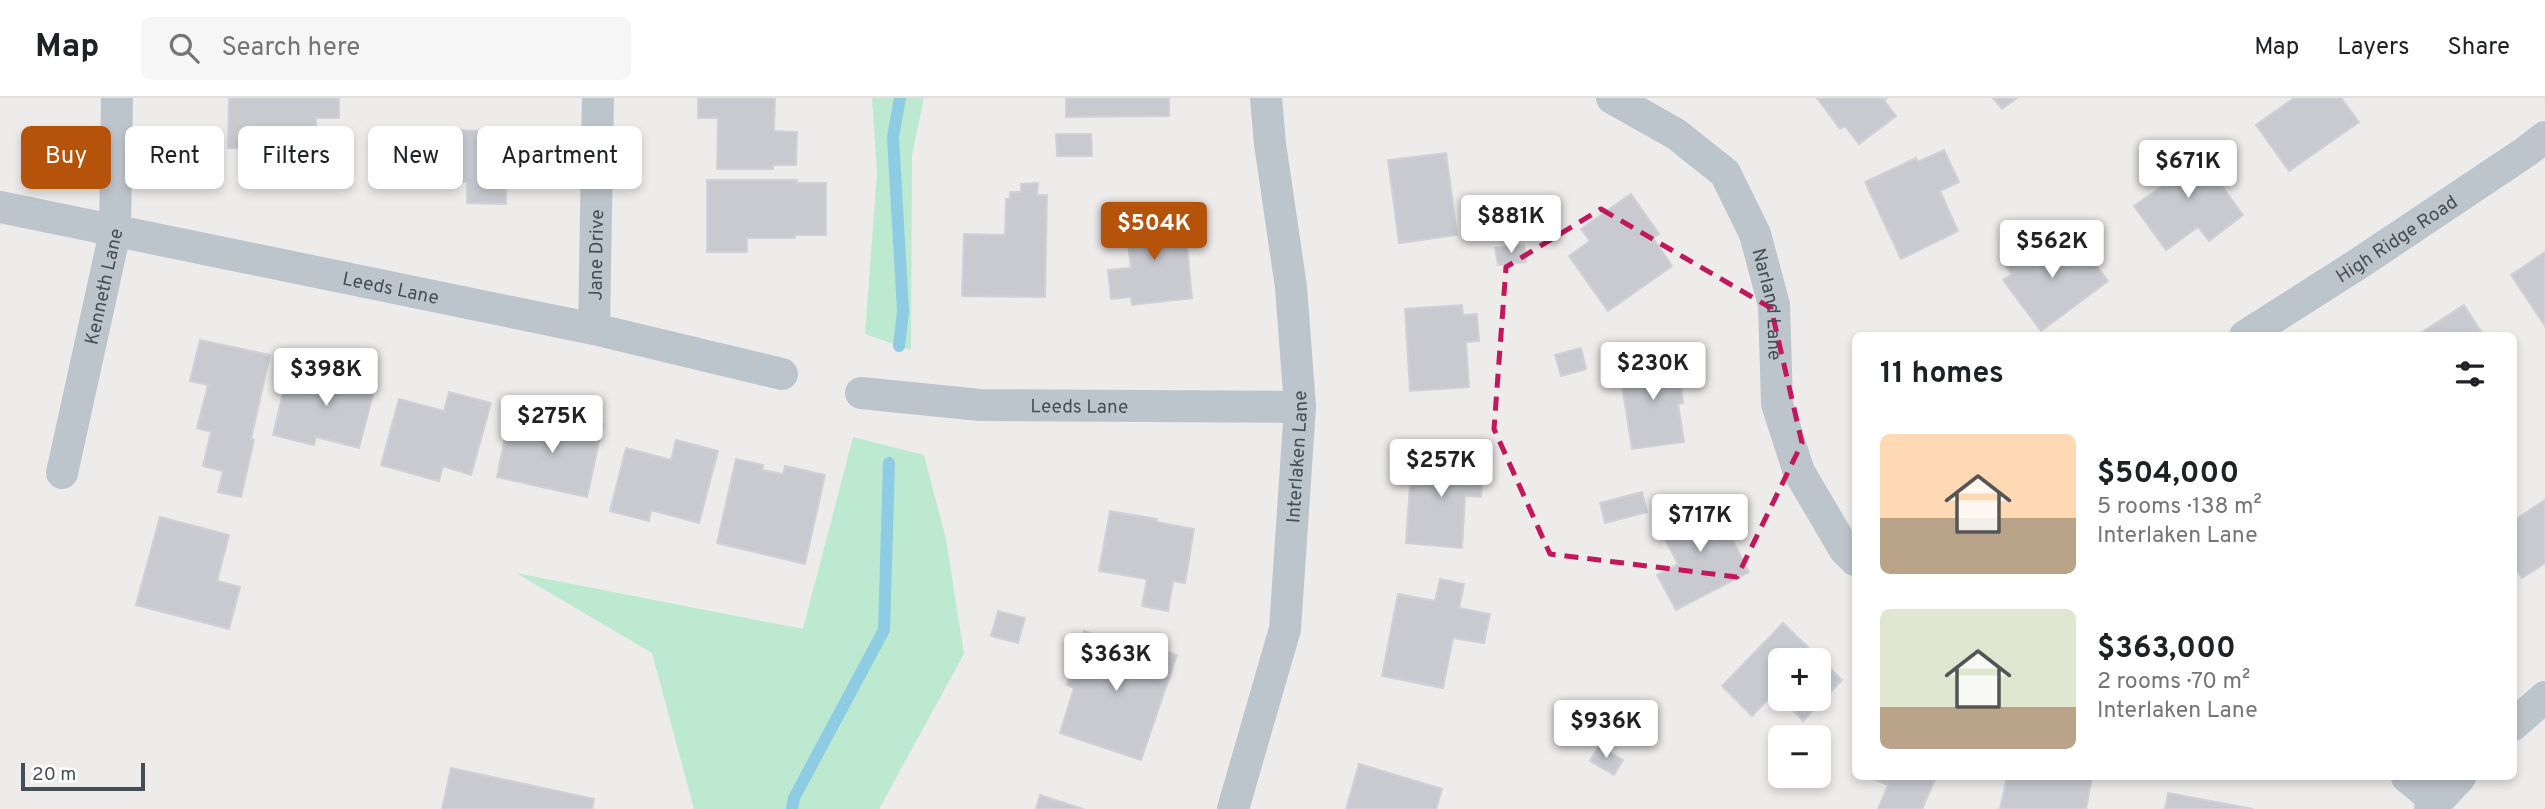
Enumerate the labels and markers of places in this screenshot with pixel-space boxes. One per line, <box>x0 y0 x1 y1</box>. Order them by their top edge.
pin: $671K <box>2139 140 2237 200</box>
pin: $881K <box>1462 195 1560 255</box>
pin: $504K <box>1105 202 1203 262</box>
pin: $562K <box>2003 220 2101 280</box>
pin: $230K <box>1604 342 1702 402</box>
pin: $398K <box>277 348 375 408</box>
pin: $275K <box>503 396 601 455</box>
pin: $257K <box>1392 440 1490 499</box>
pin: $717K <box>1651 494 1749 554</box>
pin: $363K <box>1067 634 1165 693</box>
pin: $936K <box>1557 700 1655 760</box>

